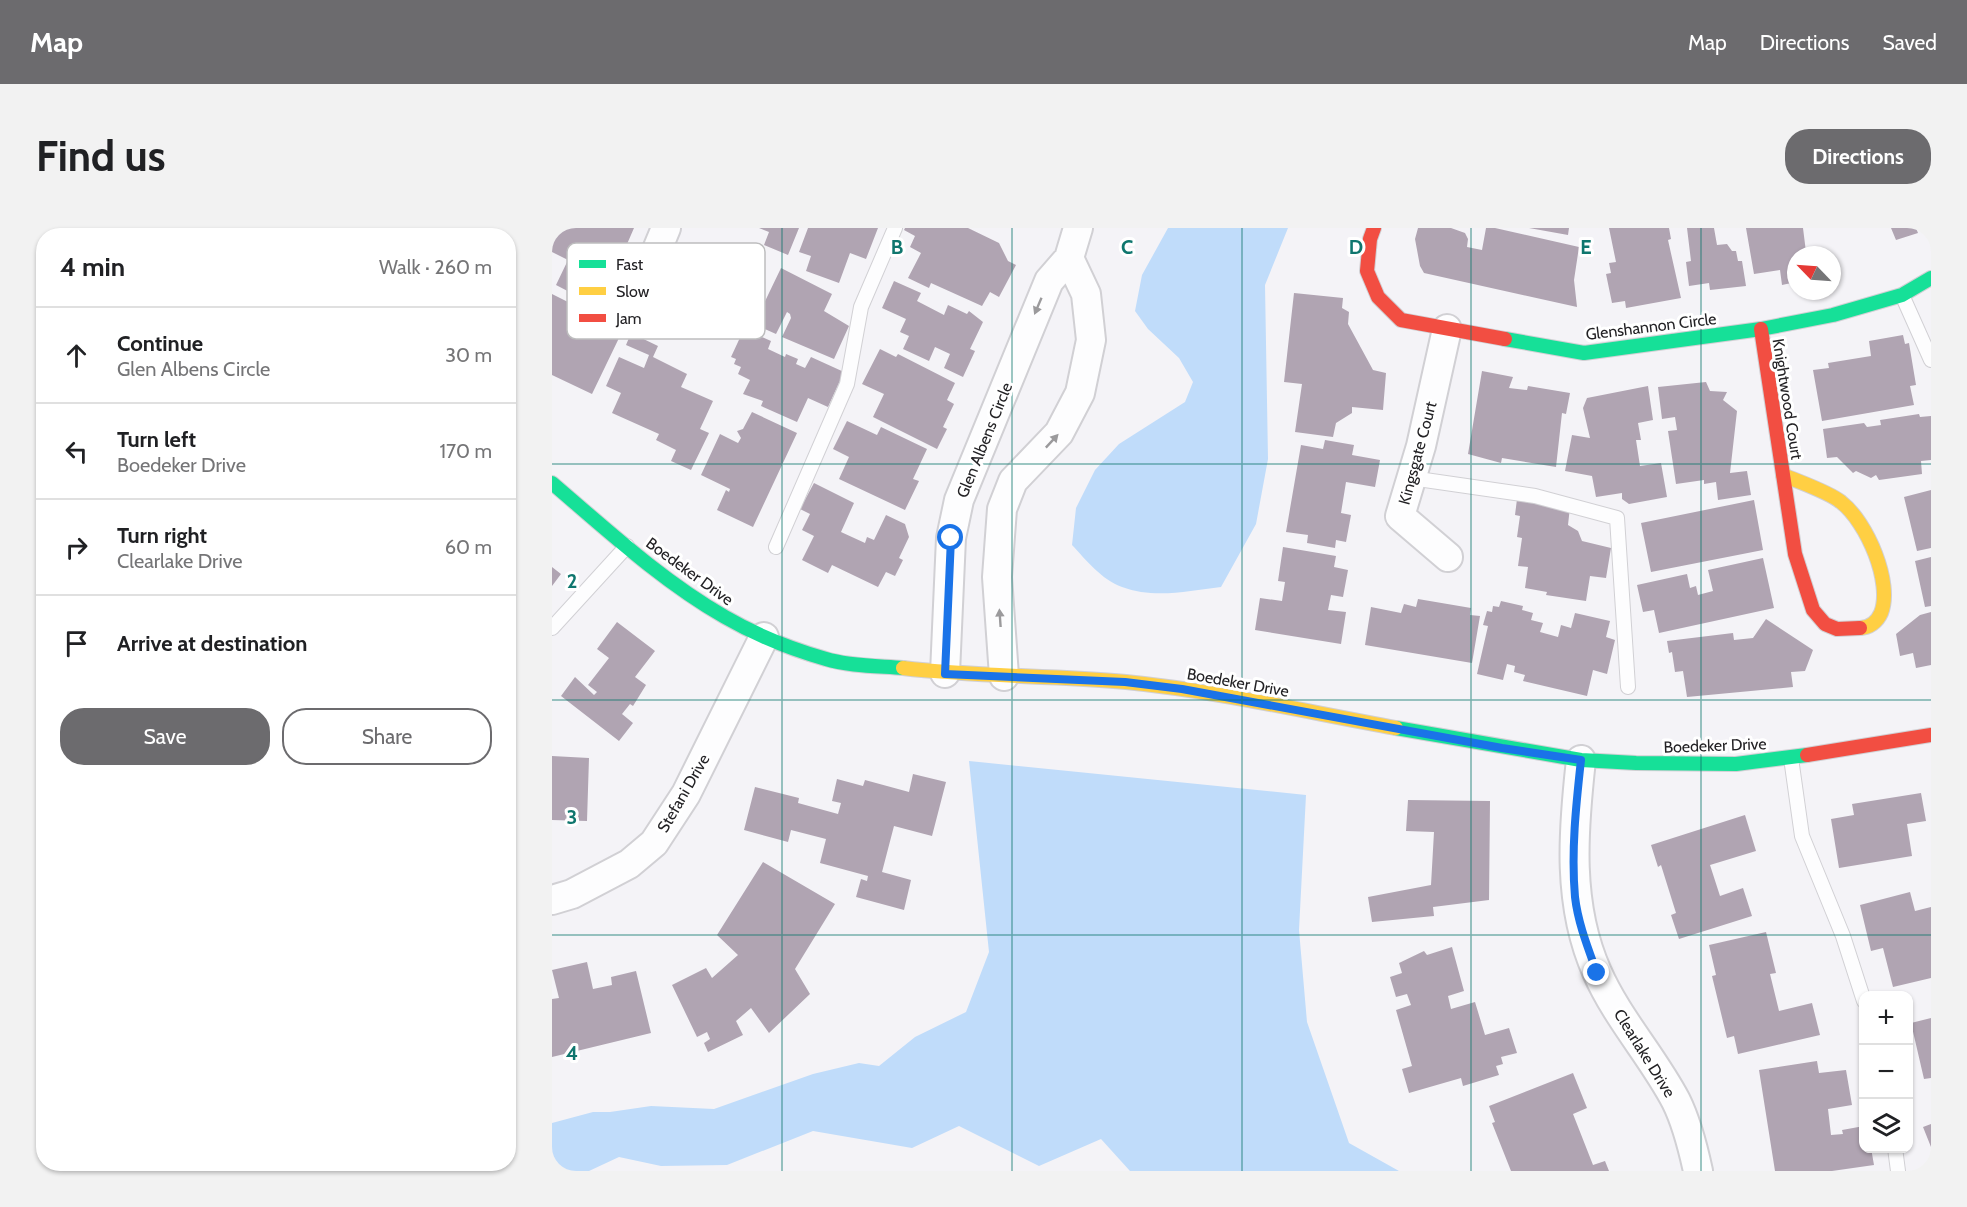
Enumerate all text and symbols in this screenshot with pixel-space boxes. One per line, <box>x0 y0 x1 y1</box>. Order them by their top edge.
text: Map <box>30 25 83 59</box>
text: Map <box>1688 30 1727 55</box>
text: Directions <box>1760 30 1849 55</box>
text: Saved <box>1882 30 1937 55</box>
button: Directions <box>1785 129 1931 184</box>
text: Find us <box>36 130 165 182</box>
text: B <box>891 235 903 259</box>
text: C <box>1121 235 1133 259</box>
text: D <box>1349 235 1363 259</box>
text: E <box>1580 235 1592 259</box>
legend <box>567 243 765 339</box>
north arrow <box>1787 246 1841 300</box>
text: 4 min <box>60 251 125 283</box>
text: Walk · 260 m <box>379 255 492 279</box>
text: Fast <box>616 255 644 274</box>
text: Slow <box>616 282 650 301</box>
one-way arrow <box>1033 298 1043 316</box>
text: Jam <box>615 309 642 328</box>
street label: Glenshannon Circle <box>1585 309 1717 344</box>
text: Continue <box>117 330 203 357</box>
street label: Knightwood Court <box>1769 337 1807 461</box>
icon: ahead <box>60 339 93 372</box>
text: 30 m <box>445 343 492 367</box>
text: Glen Albens Circle <box>117 357 270 381</box>
street label: Glen Albens Circle <box>953 380 1016 501</box>
street label: Kingsgate Court <box>1395 399 1441 507</box>
text: Turn left <box>117 426 196 453</box>
one-way arrow <box>1045 433 1059 448</box>
icon: left <box>60 435 93 468</box>
text: 170 m <box>440 439 492 463</box>
text: Boedeker Drive <box>117 453 246 477</box>
text: Turn right <box>117 522 207 549</box>
route start <box>937 524 963 550</box>
icon: right <box>60 531 93 564</box>
street label: Boedeker Drive <box>642 533 737 609</box>
text: 60 m <box>445 535 492 559</box>
text: Clearlake Drive <box>117 549 243 573</box>
text: 2 <box>567 569 577 593</box>
one-way arrow <box>995 608 1004 627</box>
icon: arrive <box>60 627 93 660</box>
text: Arrive at destination <box>117 630 307 657</box>
street label: Boedeker Drive <box>1185 664 1290 701</box>
button: Save <box>60 708 270 765</box>
button: Share <box>282 708 492 765</box>
street label: Boedeker Drive <box>1663 734 1767 757</box>
street label: Stefani Drive <box>653 751 713 836</box>
text: 3 <box>567 805 577 829</box>
route end <box>1583 959 1609 985</box>
map controls <box>1859 991 1913 1153</box>
button: + <box>1859 991 1913 1045</box>
street label: Clearlake Drive <box>1610 1006 1679 1101</box>
text: 4 <box>566 1041 578 1065</box>
button: − <box>1859 1045 1913 1099</box>
button: layers <box>1859 1099 1913 1153</box>

